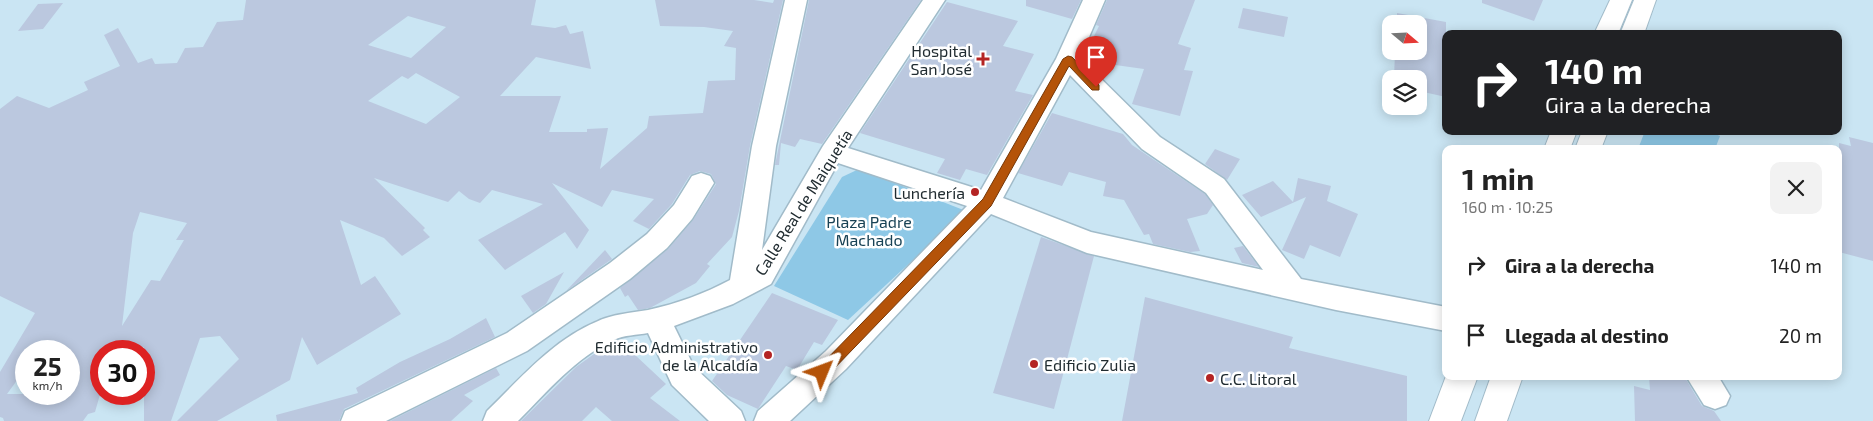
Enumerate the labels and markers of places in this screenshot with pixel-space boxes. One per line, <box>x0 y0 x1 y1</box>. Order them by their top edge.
pin <box>1075 36 1117 87</box>
place label: Hospital San José <box>910 41 972 78</box>
marker: Hospital San José <box>976 52 990 66</box>
place label: Lunchería <box>893 183 965 202</box>
marker: Lunchería <box>969 186 981 198</box>
place label: Edificio Administrativo de la Alcaldía <box>595 337 758 374</box>
marker: Edificio Administrativo de la Alcaldía <box>762 349 774 361</box>
place label: Edificio Zulia <box>1044 355 1136 374</box>
marker: Edificio Zulia <box>1028 358 1040 370</box>
place label: C.C. Litoral <box>1220 369 1297 388</box>
marker: C.C. Litoral <box>1204 372 1216 384</box>

